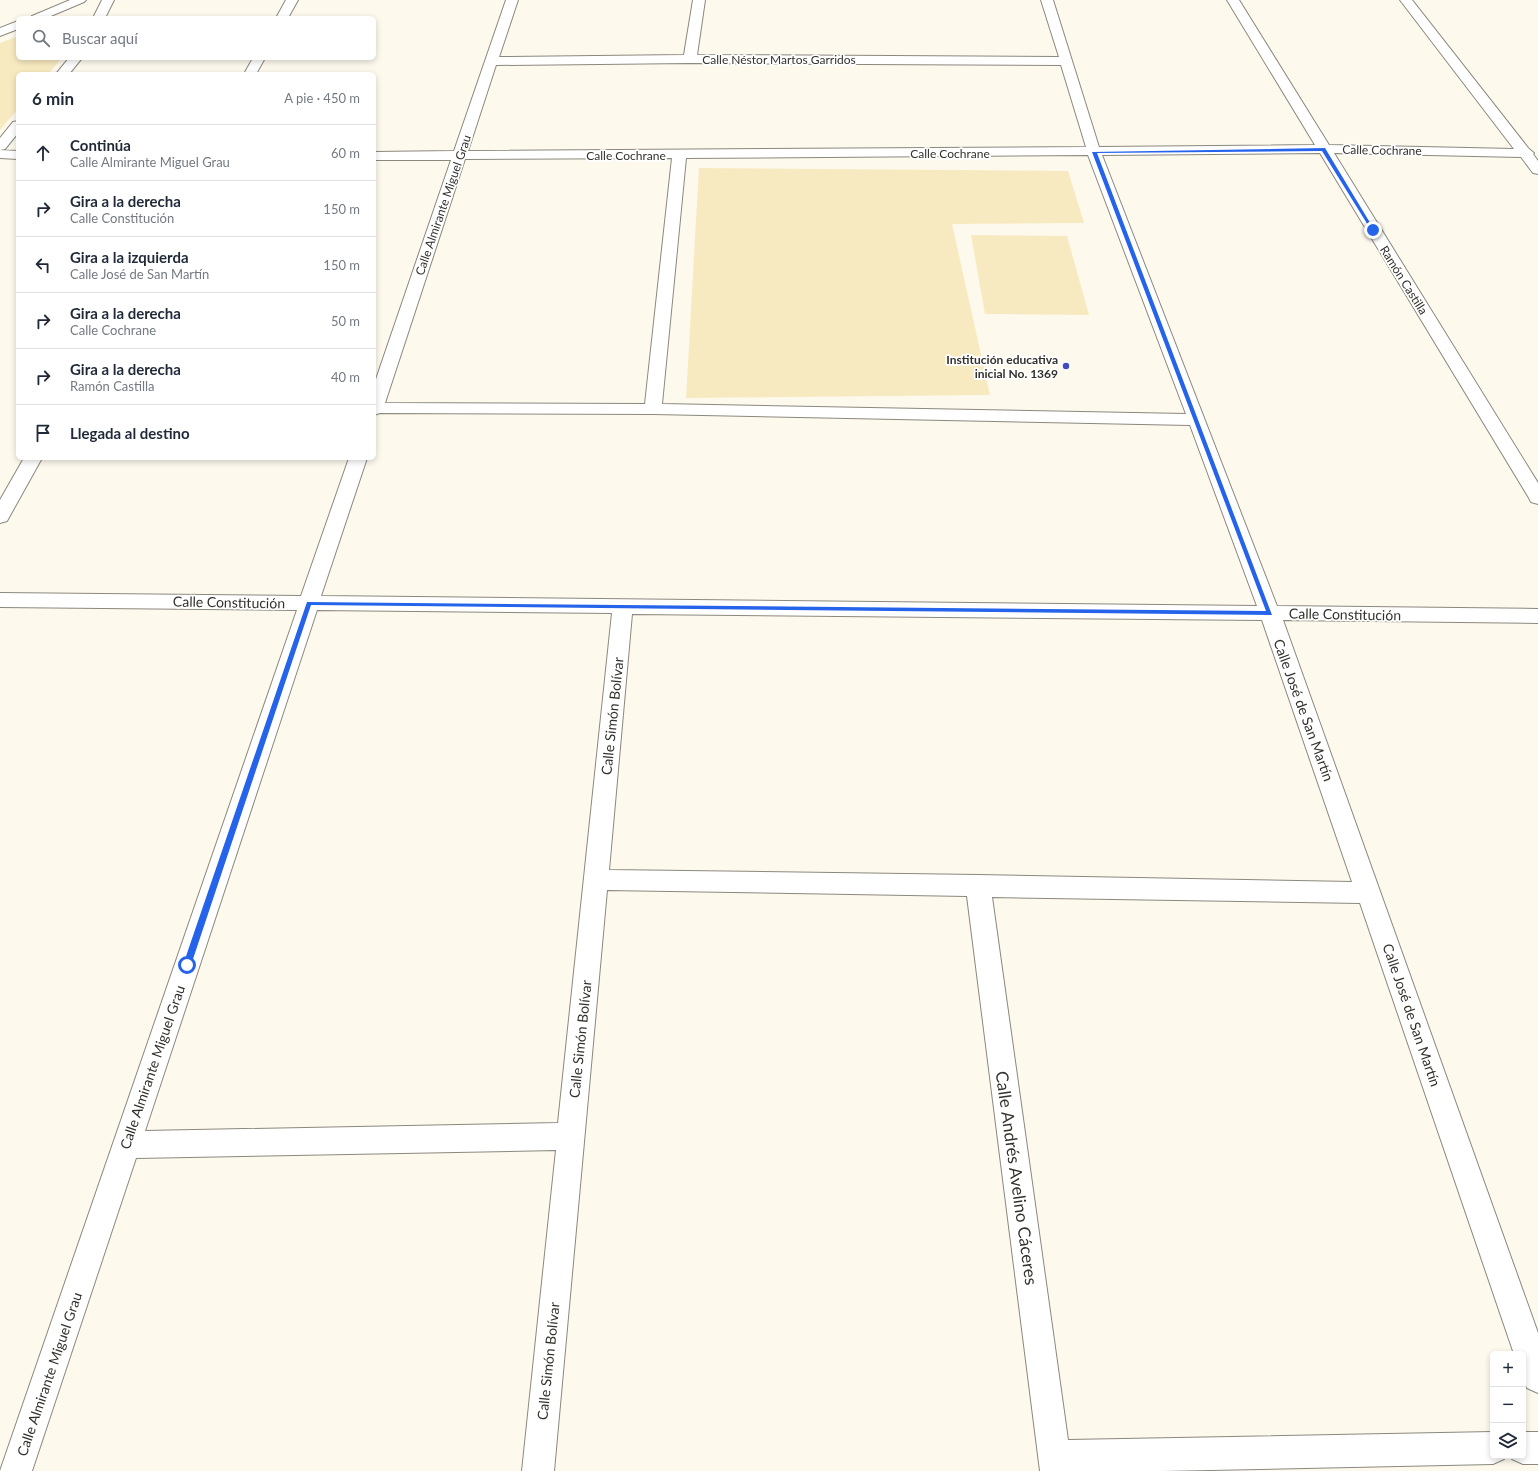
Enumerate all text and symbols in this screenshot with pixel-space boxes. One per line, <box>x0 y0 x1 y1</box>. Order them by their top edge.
search box <box>16 16 376 60</box>
icon: search <box>30 27 52 49</box>
text: Buscar aquí <box>62 29 138 47</box>
street label: Calle Néstor Martos Garridos <box>702 52 856 67</box>
text: 6 min <box>32 88 74 109</box>
text: A pie · 450 m <box>284 90 360 106</box>
street label: Calle Almirante Miguel Grau <box>412 133 474 277</box>
text: Continúa <box>70 136 131 154</box>
icon: ahead <box>32 142 54 164</box>
street label: Calle Cochrane <box>1342 142 1422 158</box>
text: 60 m <box>331 145 360 161</box>
street label: Calle Cochrane <box>910 146 990 161</box>
street label: Calle Cochrane <box>586 148 666 163</box>
text: Calle Almirante Miguel Grau <box>70 154 230 170</box>
text: Gira a la derecha <box>70 192 181 210</box>
icon: right <box>32 198 54 220</box>
text: 150 m <box>323 201 360 217</box>
text: Calle Constitución <box>70 210 174 226</box>
route end <box>1364 221 1382 239</box>
street label: Ramón Castilla <box>1377 243 1431 317</box>
text: Gira a la izquierda <box>70 248 189 266</box>
icon: left <box>32 254 54 276</box>
text: 150 m <box>323 257 360 273</box>
text: Calle José de San Martín <box>70 266 209 282</box>
text: Gira a la derecha <box>70 304 181 322</box>
icon: right <box>32 310 54 332</box>
text: 50 m <box>331 313 360 329</box>
text: Calle Cochrane <box>70 322 156 338</box>
place label: Institución educativa inicial No. 1369 <box>946 352 1058 381</box>
text: Gira a la derecha <box>70 360 181 378</box>
marker: Institución educativa inicial No. 1369 <box>1061 361 1071 371</box>
icon: right <box>32 366 54 388</box>
text: 40 m <box>331 369 360 385</box>
text: Ramón Castilla <box>70 378 155 394</box>
icon: arrive <box>32 422 54 444</box>
text: Llegada al destino <box>70 424 190 442</box>
street label: Calle Constitución <box>173 593 285 611</box>
street label: Calle Constitución <box>1289 605 1401 623</box>
street label: Calle José de San Martín <box>1270 637 1338 783</box>
street label: Calle Simón Bolívar <box>597 656 627 776</box>
street label: Calle José de San Martín <box>1380 941 1444 1089</box>
route start <box>178 956 196 974</box>
street label: Calle Simón Bolívar <box>565 979 595 1099</box>
street label: Calle Almirante Miguel Grau <box>116 983 188 1151</box>
street label: Calle Andrés Avelino Cáceres <box>992 1070 1042 1286</box>
street label: Calle Almirante Miguel Grau <box>13 1290 85 1458</box>
street label: Calle Simón Bolívar <box>533 1301 563 1421</box>
map controls <box>1490 1351 1526 1459</box>
button: + <box>1490 1351 1526 1387</box>
button: − <box>1490 1387 1526 1423</box>
button: layers <box>1490 1423 1526 1459</box>

